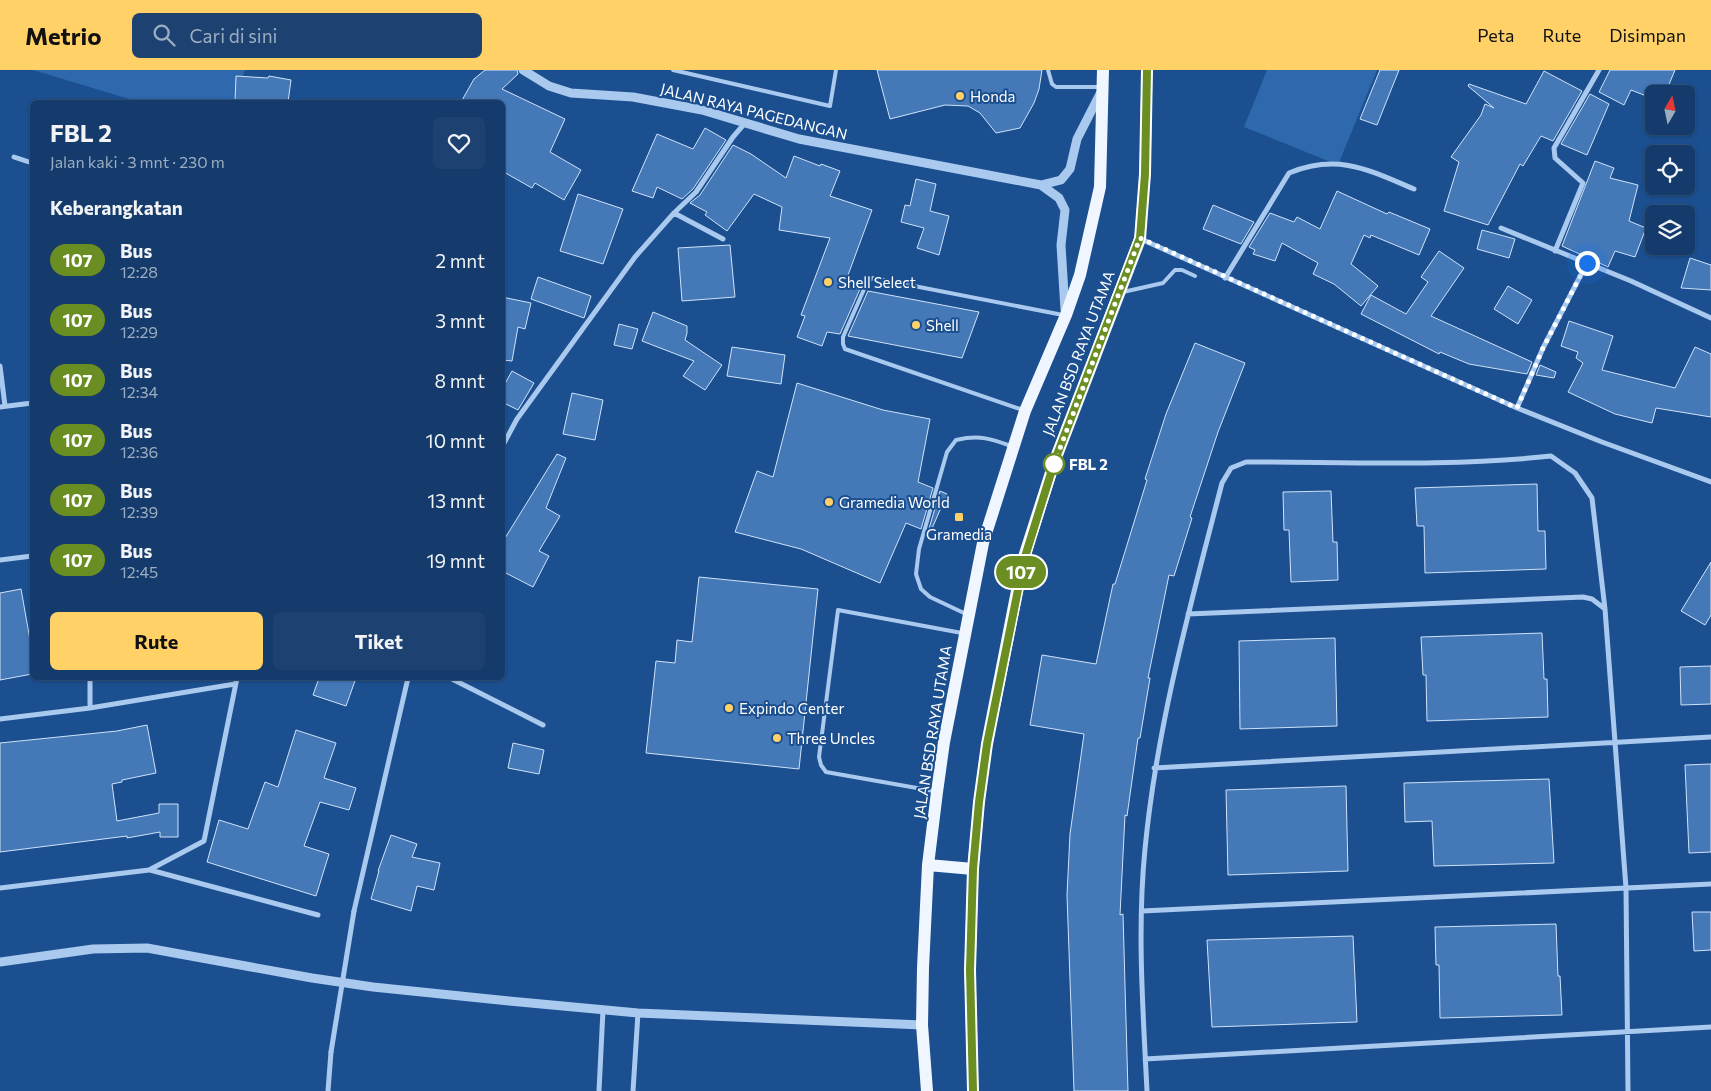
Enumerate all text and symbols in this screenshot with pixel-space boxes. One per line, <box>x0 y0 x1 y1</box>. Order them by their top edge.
search box <box>132 13 482 58</box>
text: Metrio <box>25 21 102 50</box>
icon: search <box>150 21 178 49</box>
text: Cari di sini <box>190 24 277 47</box>
text: Peta <box>1477 24 1514 46</box>
text: Rute <box>1542 24 1581 46</box>
text: Disimpan <box>1609 24 1686 46</box>
street label: JALAN RAYA PAGEDANGAN <box>659 79 849 143</box>
north arrow <box>1645 85 1695 135</box>
map controls <box>1645 85 1695 255</box>
place label: Honda <box>970 87 1015 105</box>
marker: Honda <box>954 90 966 102</box>
button: heart <box>433 117 485 169</box>
text: FBL 2 <box>50 118 112 147</box>
button: locate <box>1645 145 1695 195</box>
text: Jalan kaki · 3 mnt · 230 m <box>50 152 225 171</box>
text: Keberangkatan <box>50 196 183 219</box>
button: layers <box>1645 205 1695 255</box>
text: Bus <box>120 239 152 262</box>
text: 107 <box>63 249 92 271</box>
text: 2 mnt <box>436 249 485 272</box>
your location <box>1575 251 1600 276</box>
text: 12:28 <box>120 262 158 281</box>
street label: JALAN BSD RAYA UTAMA <box>1038 268 1118 438</box>
place label: Shell Select <box>838 273 916 291</box>
marker: Shell Select <box>822 276 834 288</box>
text: Bus <box>120 299 152 322</box>
text: 107 <box>63 309 92 331</box>
text: 3 mnt <box>435 309 485 332</box>
place label: Shell <box>926 316 959 334</box>
marker: Shell <box>910 319 922 331</box>
text: 12:29 <box>120 322 158 341</box>
text: Bus <box>120 359 152 382</box>
text: 107 <box>63 369 92 391</box>
text: 8 mnt <box>435 369 485 392</box>
text: 12:34 <box>120 382 158 401</box>
text: Bus <box>120 419 152 442</box>
text: 107 <box>63 429 92 451</box>
text: 10 mnt <box>426 429 485 452</box>
text: 12:36 <box>120 442 158 461</box>
marker: FBL 2 <box>1043 453 1065 475</box>
place label: FBL 2 <box>1069 455 1108 473</box>
text: Bus <box>120 479 152 502</box>
text: 107 <box>63 489 92 511</box>
text: 13 mnt <box>427 489 485 512</box>
place label: Gramedia World <box>839 493 950 511</box>
marker: Gramedia World <box>823 496 835 508</box>
text: 12:39 <box>120 502 158 521</box>
marker: Gramedia <box>953 511 965 523</box>
place label: Gramedia <box>926 525 992 543</box>
text: Bus <box>120 539 152 562</box>
text: 107 <box>63 549 92 571</box>
text: 19 mnt <box>426 549 485 572</box>
line badge: 107 <box>992 556 1050 588</box>
text: 107 <box>1006 561 1036 583</box>
text: 12:45 <box>120 562 158 581</box>
button: Rute <box>50 612 263 670</box>
button: Tiket <box>273 612 485 670</box>
street label: JALAN BSD RAYA UTAMA <box>909 644 955 820</box>
place label: Expindo Center <box>739 699 844 717</box>
marker: Expindo Center <box>723 702 735 714</box>
place label: Three Uncles <box>787 729 875 747</box>
marker: Three Uncles <box>771 732 783 744</box>

